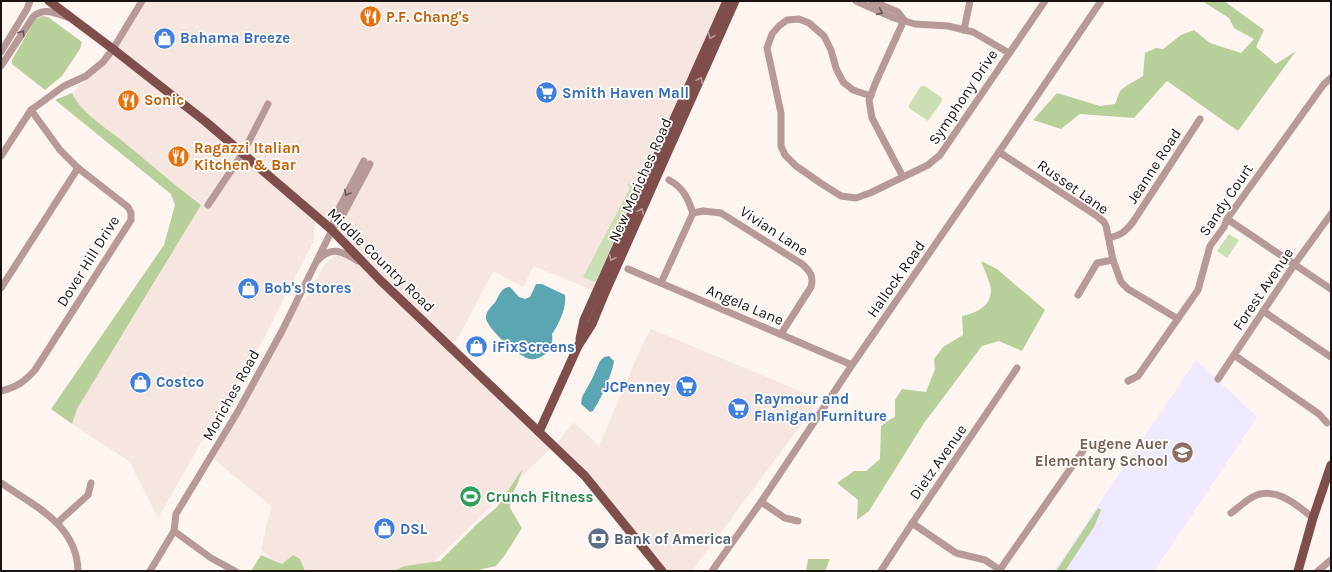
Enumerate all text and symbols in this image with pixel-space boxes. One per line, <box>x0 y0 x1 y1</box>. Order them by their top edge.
restaurant icon: P.F. Chang's <box>358 4 384 30</box>
one-way arrow <box>875 7 883 15</box>
place label: P.F. Chang's <box>386 8 470 26</box>
shop icon: Bahama Breeze <box>151 25 177 51</box>
place label: Bahama Breeze <box>180 29 290 47</box>
one-way arrow <box>17 30 25 37</box>
one-way arrow <box>707 33 715 40</box>
street label: Symphony Drive <box>925 46 1001 148</box>
one-way arrow <box>695 76 703 84</box>
supermarket icon: Smith Haven Mall <box>533 80 559 106</box>
place label: Smith Haven Mall <box>562 84 689 102</box>
restaurant icon: Sonic <box>116 87 142 113</box>
place label: Sonic <box>144 91 184 109</box>
street label: New Moriches Road <box>605 115 675 245</box>
street label: Jeanne Road <box>1123 125 1185 207</box>
place label: Ragazzi Italian Kitchen & Bar <box>194 139 300 174</box>
restaurant icon: Ragazzi Italian Kitchen & Bar <box>165 144 191 170</box>
street label: Russet Lane <box>1034 156 1112 218</box>
street label: Sandy Court <box>1195 160 1257 240</box>
one-way arrow <box>344 189 352 196</box>
street label: Vivian Lane <box>736 202 812 260</box>
street label: Middle Country Road <box>324 204 438 316</box>
one-way arrow <box>637 208 645 215</box>
street label: Dover Hill Drive <box>53 212 123 310</box>
street label: Hallock Road <box>863 237 929 321</box>
street label: Forest Avenue <box>1229 244 1297 334</box>
one-way arrow <box>609 253 617 261</box>
shop icon: Bob's Stores <box>235 275 261 301</box>
place label: Bob's Stores <box>264 279 352 297</box>
street label: Angela Lane <box>704 281 786 329</box>
shop icon: iFixScreens <box>464 334 490 360</box>
place label: iFixScreens <box>492 338 575 356</box>
street label: Moriches Road <box>199 346 263 444</box>
shop icon: Costco <box>127 369 153 395</box>
place label: Costco <box>156 373 204 391</box>
supermarket icon: JCPenney <box>673 374 699 400</box>
place label: JCPenney <box>603 378 670 396</box>
place label: Raymour and Flanigan Furniture <box>754 390 887 425</box>
supermarket icon: Raymour and Flanigan Furniture <box>725 395 751 421</box>
street label: Dietz Avenue <box>905 421 971 503</box>
place label: Eugene Auer Elementary School <box>1035 435 1168 470</box>
school or university icon: Eugene Auer Elementary School <box>1170 440 1196 466</box>
sports icon: Crunch Fitness <box>457 484 483 510</box>
place label: Crunch Fitness <box>486 488 593 506</box>
shop icon: DSL <box>372 516 398 542</box>
place label: DSL <box>400 520 428 538</box>
bank icon: Bank of America <box>586 526 612 552</box>
place label: Bank of America <box>614 530 731 548</box>

